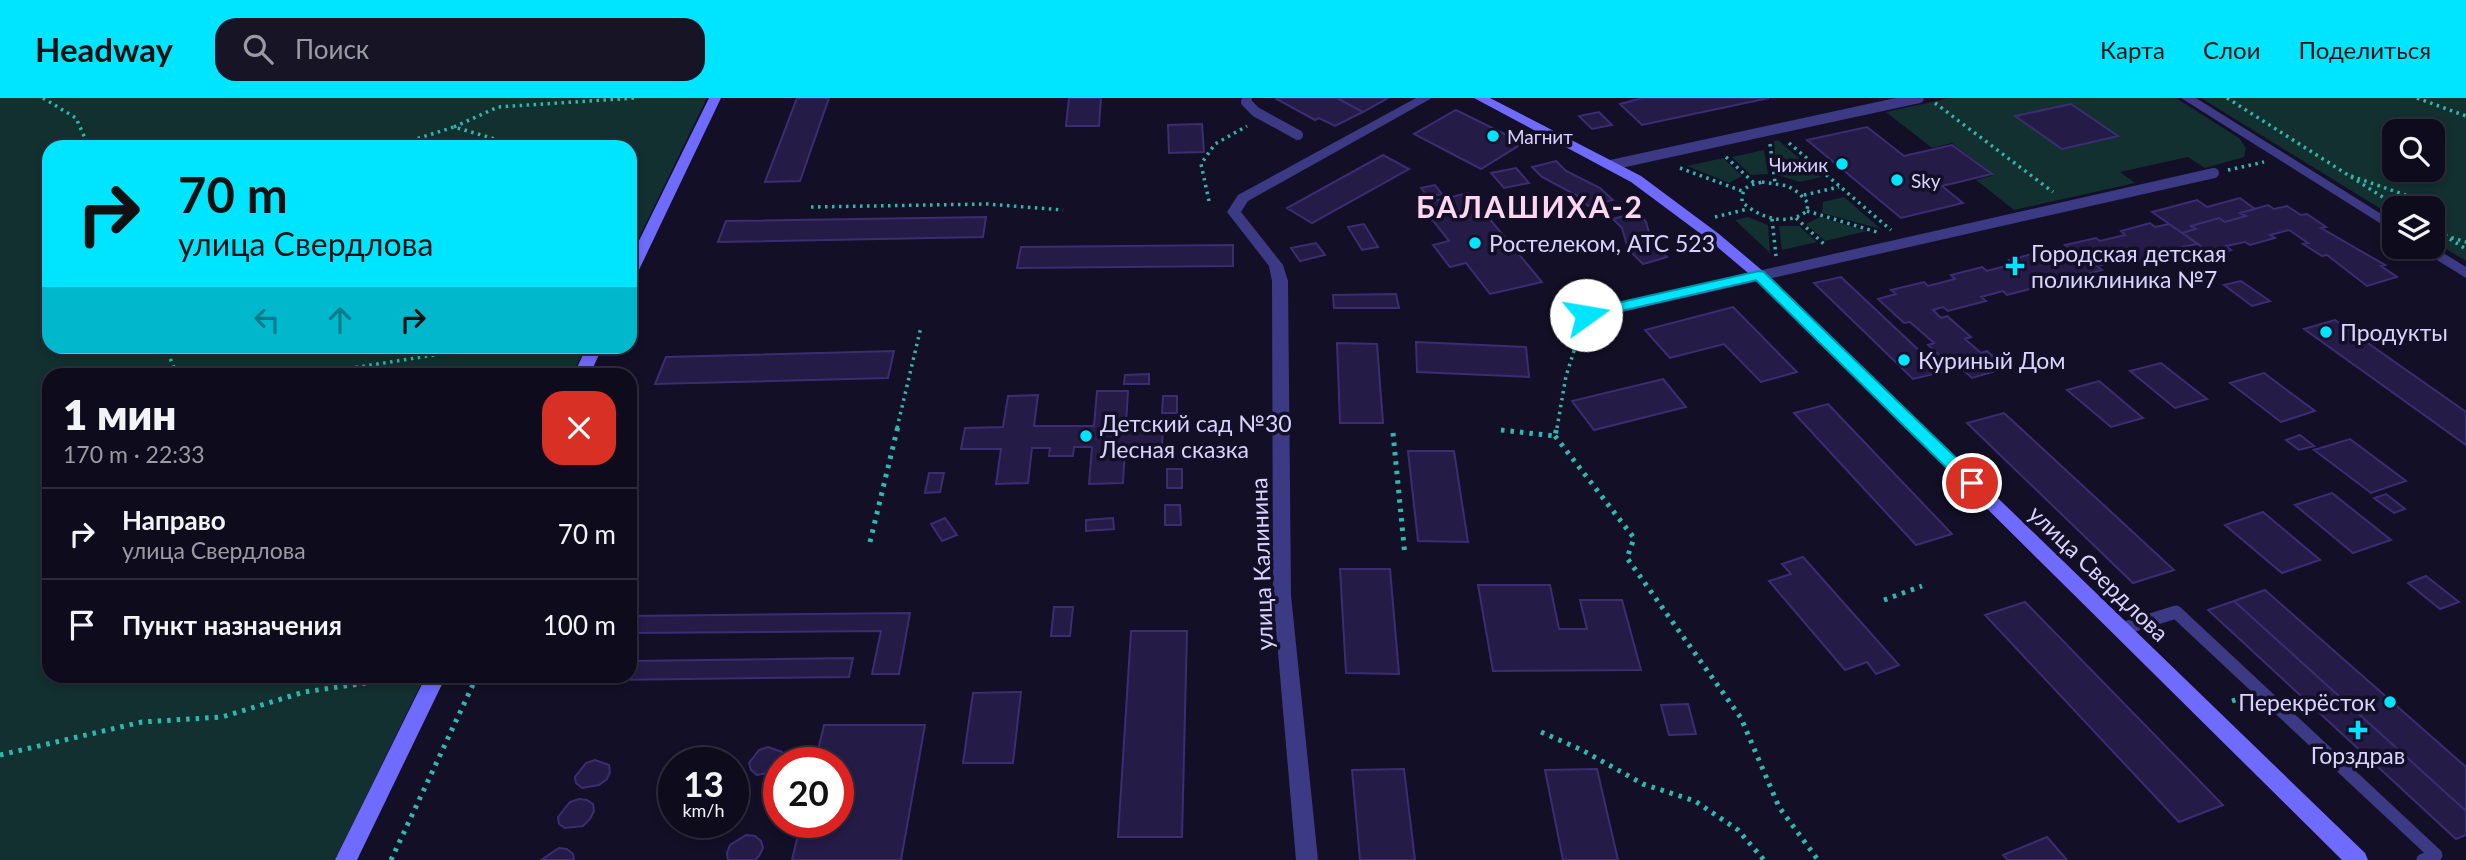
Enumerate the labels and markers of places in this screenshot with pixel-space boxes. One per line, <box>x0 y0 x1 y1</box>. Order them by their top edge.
place label: Магнит <box>1507 125 1573 148</box>
marker: Магнит <box>1485 128 1501 144</box>
place label: Чижик <box>1769 153 1828 176</box>
marker: Чижик <box>1834 156 1850 172</box>
place label: Sky <box>1911 169 1941 192</box>
marker: Sky <box>1889 172 1905 188</box>
place label: Ростелеком, АТС 523 <box>1489 229 1715 257</box>
marker: Ростелеком, АТС 523 <box>1467 235 1483 251</box>
place label: Городская детская поликлиника №7 <box>2031 239 2226 293</box>
marker: Городская детская поликлиника №7 <box>2005 256 2025 276</box>
place label: Продукты <box>2340 318 2448 346</box>
marker: Продукты <box>2318 324 2334 340</box>
place label: Куриный Дом <box>1918 346 2066 374</box>
marker: Куриный Дом <box>1896 352 1912 368</box>
place label: Детский сад №30 Лесная сказка <box>1099 409 1292 463</box>
marker: Детский сад №30 Лесная сказка <box>1078 428 1094 444</box>
pin <box>1942 453 2002 513</box>
place label: Перекрёсток <box>2238 688 2376 716</box>
marker: Перекрёсток <box>2382 694 2398 710</box>
marker: Горздрав <box>2350 722 2366 738</box>
place label: Горздрав <box>2311 741 2405 769</box>

